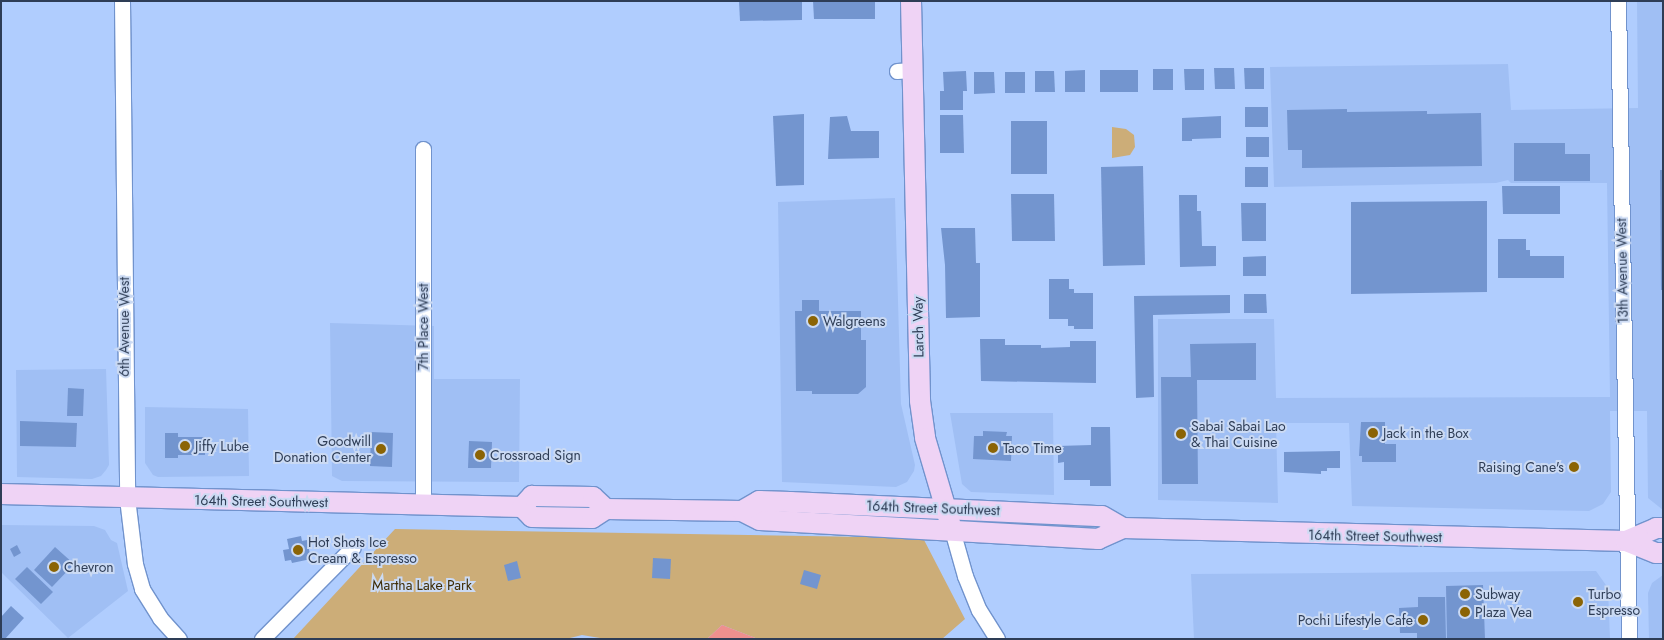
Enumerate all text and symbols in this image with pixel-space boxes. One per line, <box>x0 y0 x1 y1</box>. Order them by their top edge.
street label: 13th Avenue West <box>1613 218 1631 324</box>
street label: 6th Avenue West <box>116 277 132 377</box>
street label: 7th Place West <box>415 284 431 370</box>
street label: Larch Way <box>909 296 927 358</box>
place label: Walgreens <box>823 313 885 329</box>
marker: Walgreens <box>807 315 819 327</box>
place label: Sabai Sabai Lao & Thai Cuisine <box>1191 418 1286 451</box>
place label: Jack in the Box <box>1383 425 1469 441</box>
marker: Jack in the Box <box>1367 427 1379 439</box>
marker: Sabai Sabai Lao & Thai Cuisine <box>1175 428 1187 440</box>
place label: Goodwill Donation Center <box>274 433 371 466</box>
place label: Jiffy Lube <box>195 438 249 454</box>
marker: Jiffy Lube <box>179 440 191 452</box>
place label: Taco Time <box>1003 440 1062 456</box>
marker: Taco Time <box>987 442 999 454</box>
marker: Goodwill Donation Center <box>375 443 387 455</box>
place label: Crossroad Sign <box>490 447 581 463</box>
marker: Crossroad Sign <box>474 449 486 461</box>
place label: Raising Cane's <box>1478 459 1564 475</box>
marker: Raising Cane's <box>1568 461 1580 473</box>
street label: 164th Street Southwest <box>194 491 328 511</box>
street label: 164th Street Southwest <box>866 497 1000 519</box>
street label: 164th Street Southwest <box>1308 526 1442 546</box>
place label: Hot Shots Ice Cream & Espresso <box>308 534 417 566</box>
marker: Hot Shots Ice Cream & Espresso <box>292 544 304 556</box>
place label: Chevron <box>64 559 114 575</box>
marker: Chevron <box>48 561 60 573</box>
park label: Martha Lake Park <box>372 577 472 593</box>
place label: Subway <box>1475 586 1520 602</box>
place label: Turbo Espresso <box>1588 586 1640 618</box>
marker: Subway <box>1459 588 1471 600</box>
marker: Turbo Espresso <box>1572 596 1584 608</box>
place label: Plaza Vea <box>1475 604 1532 620</box>
marker: Plaza Vea <box>1459 606 1471 618</box>
place label: Pochi Lifestyle Cafe <box>1298 612 1413 628</box>
marker: Pochi Lifestyle Cafe <box>1417 614 1429 626</box>

